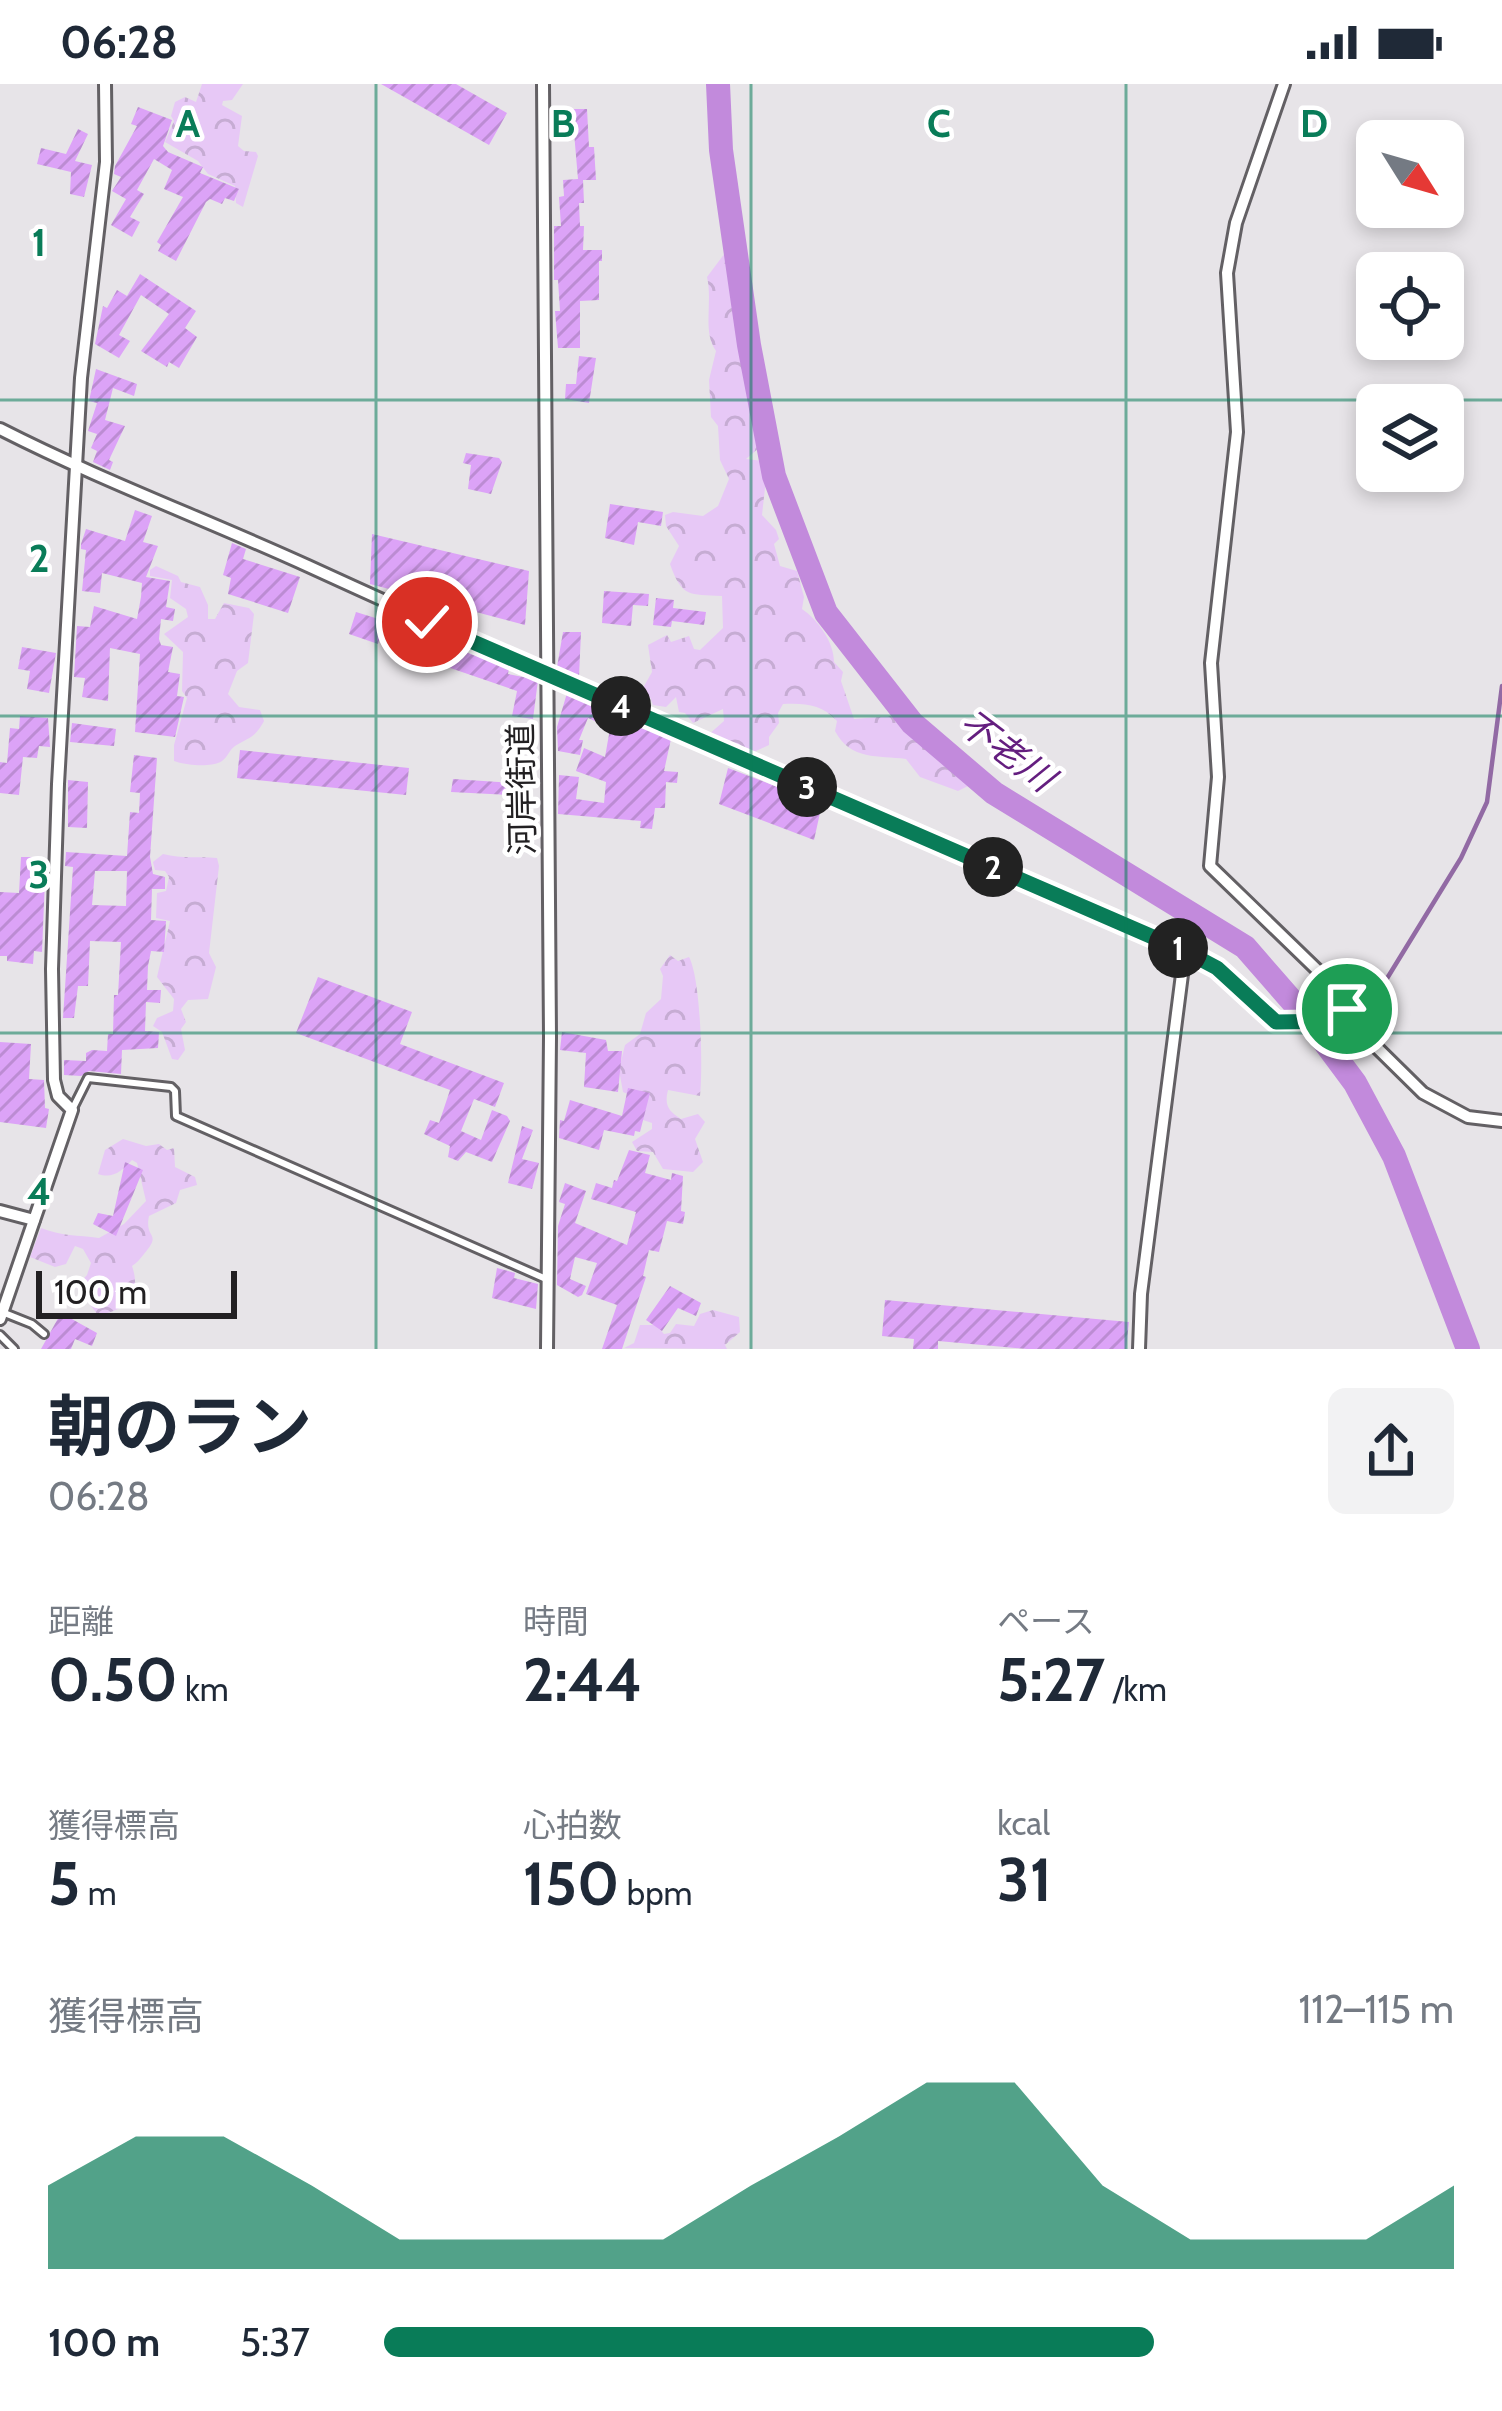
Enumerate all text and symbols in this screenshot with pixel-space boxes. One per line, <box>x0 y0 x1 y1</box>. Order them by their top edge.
text: 06:28 <box>60 15 178 69</box>
text: A <box>176 99 201 147</box>
text: B <box>551 99 575 147</box>
text: C <box>927 99 951 147</box>
text: D <box>1300 99 1328 147</box>
north arrow <box>1356 120 1464 228</box>
map controls <box>1356 120 1464 492</box>
text: 1 <box>32 218 46 266</box>
button: locate <box>1356 252 1464 360</box>
button: layers <box>1356 384 1464 492</box>
text: 2 <box>29 534 49 582</box>
pin <box>376 571 478 673</box>
icon: check <box>394 589 460 655</box>
pin: 4 <box>591 676 651 736</box>
text: 4 <box>611 686 631 726</box>
water label: 不老川 <box>951 700 1067 802</box>
street label: 河岸街道 <box>500 723 542 855</box>
pin: 3 <box>777 757 837 817</box>
text: 3 <box>798 767 816 807</box>
pin: 2 <box>963 837 1023 897</box>
text: 2 <box>984 847 1002 887</box>
text: 3 <box>28 850 50 898</box>
pin: 1 <box>1148 918 1208 978</box>
text: 1 <box>1172 928 1184 968</box>
pin <box>1296 958 1398 1060</box>
icon: arrive <box>1314 976 1380 1042</box>
text: 4 <box>27 1167 51 1215</box>
scale bar <box>36 1265 237 1318</box>
text: 100 m <box>54 1272 147 1312</box>
text: 朝のラン <box>48 1386 312 1467</box>
button: share <box>1328 1388 1454 1514</box>
text: 06:28 <box>48 1472 150 1520</box>
text: 距離 <box>48 1601 114 1641</box>
text: 時間 <box>523 1601 589 1641</box>
text: ペース <box>997 1601 1095 1641</box>
text: 0.50 <box>48 1643 178 1716</box>
text: 2:44 <box>523 1643 642 1716</box>
text: 5:27 <box>997 1643 1105 1716</box>
text: km <box>178 1669 229 1709</box>
text: /km <box>1105 1669 1167 1709</box>
text: kcal <box>997 1803 1050 1843</box>
text: 獲得標高 <box>48 1805 180 1845</box>
text: 心拍数 <box>523 1805 622 1845</box>
text: 31 <box>997 1843 1052 1916</box>
text: 5 <box>48 1847 80 1920</box>
text: 150 <box>523 1847 619 1920</box>
text: m <box>80 1873 117 1913</box>
text: bpm <box>619 1873 692 1913</box>
text: 112–115 m <box>1299 1985 1454 2033</box>
text: 獲得標高 <box>48 1992 204 2040</box>
text: 100 m <box>48 2318 160 2366</box>
text: 5:37 <box>240 2318 310 2366</box>

